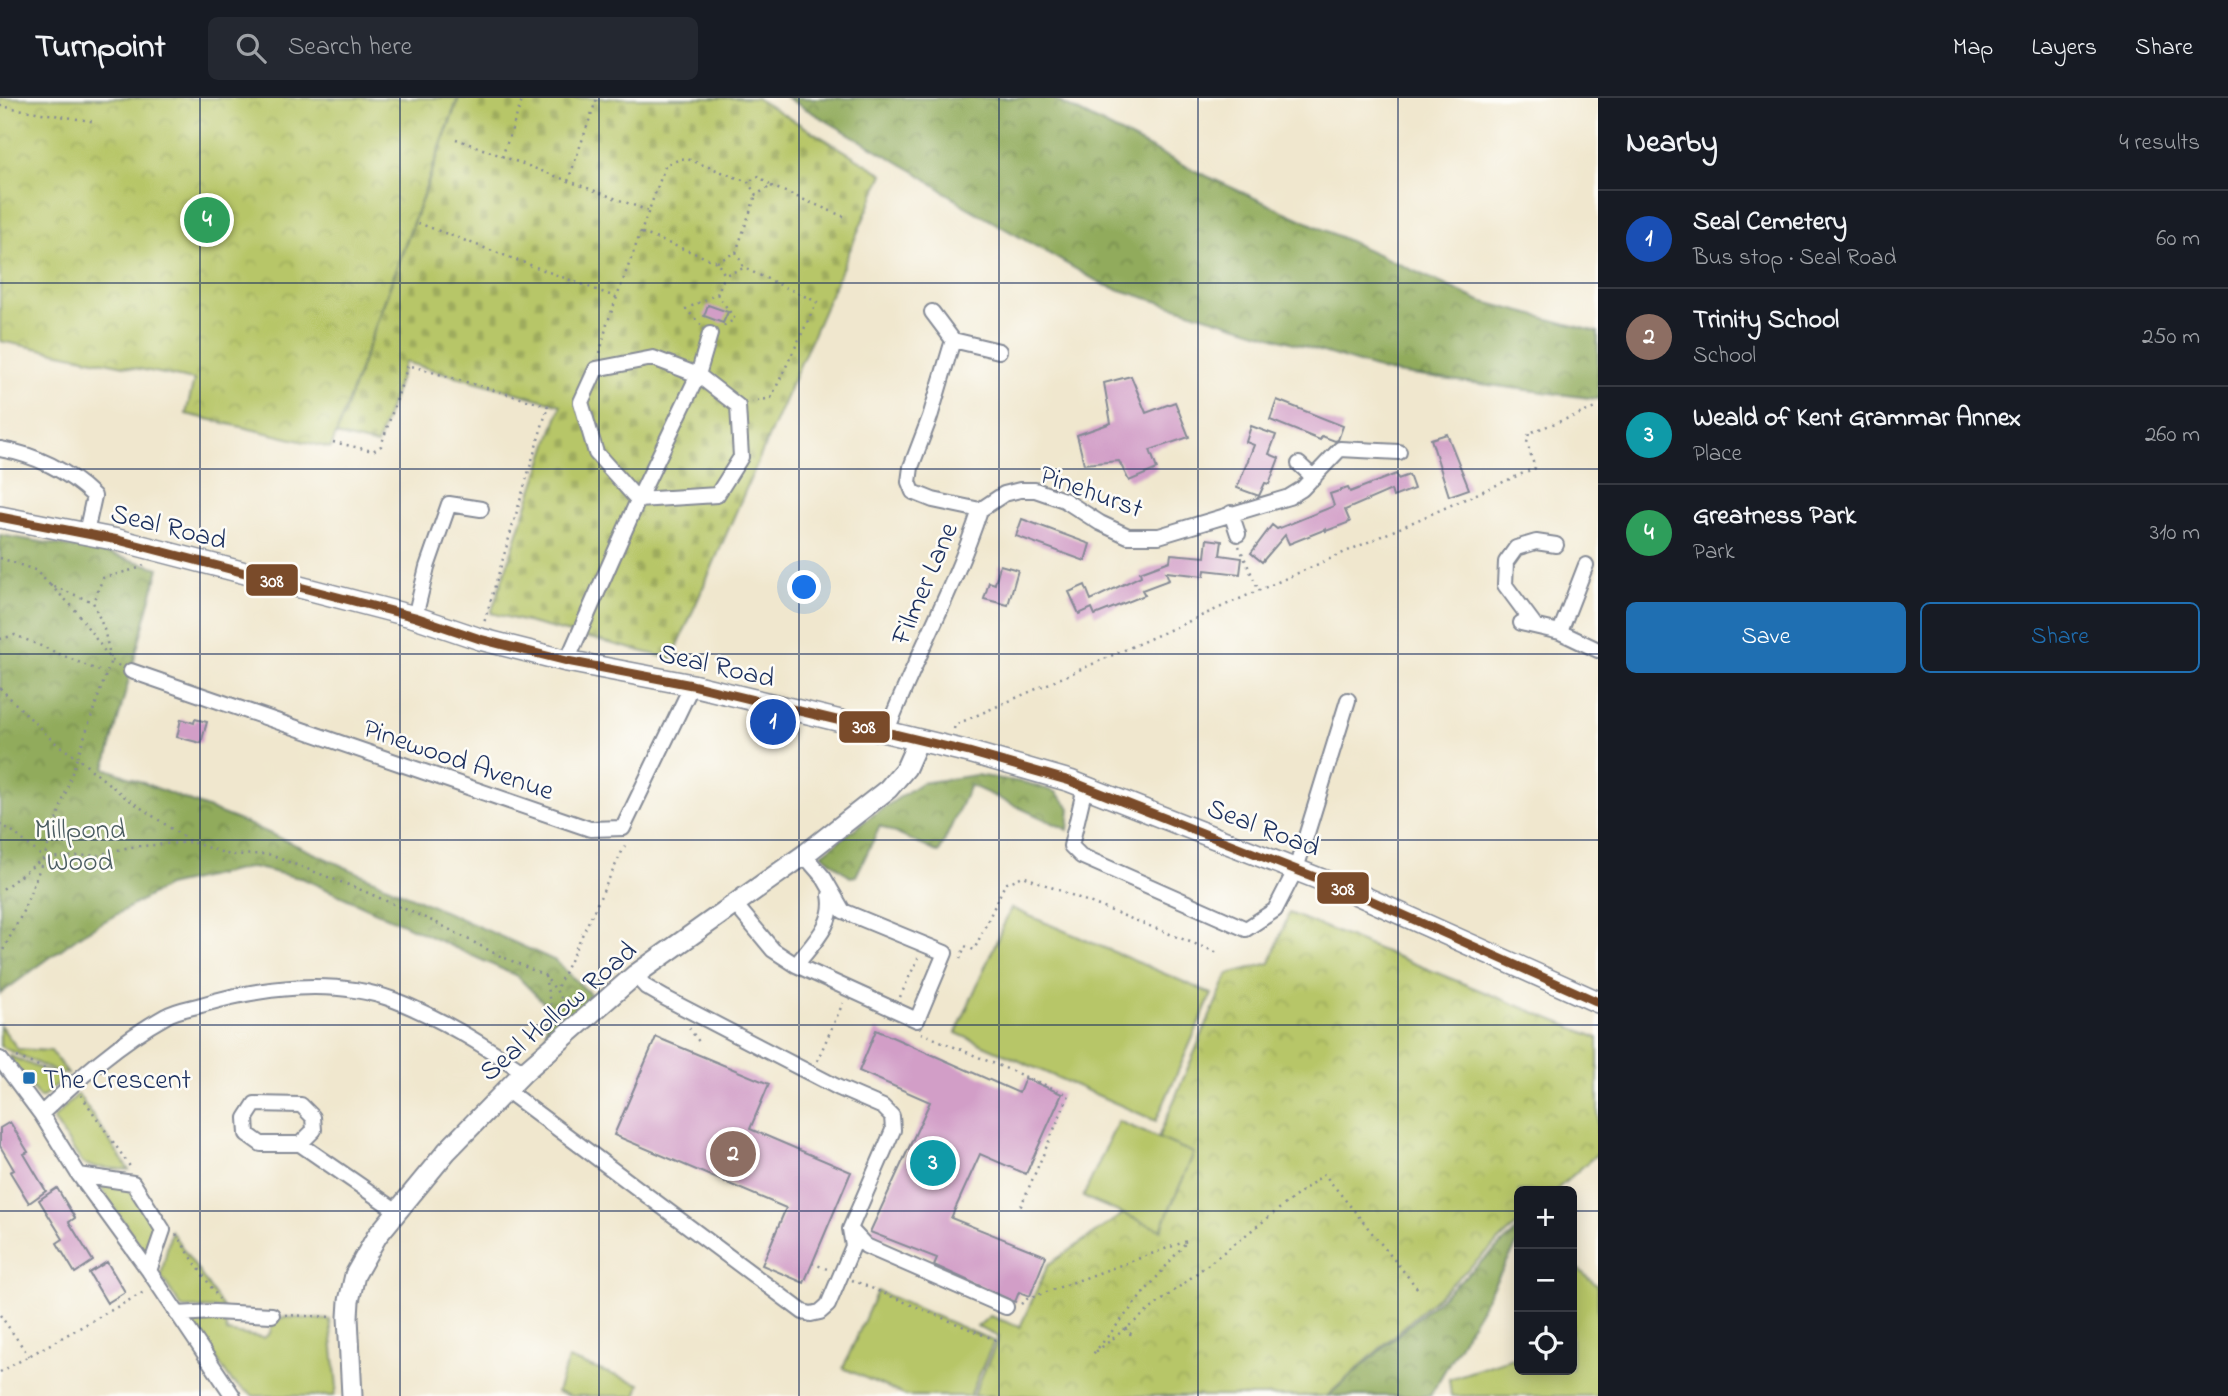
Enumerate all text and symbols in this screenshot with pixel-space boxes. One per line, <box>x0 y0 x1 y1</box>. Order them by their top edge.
search box <box>208 17 698 80</box>
text: Turnpoint <box>35 24 166 72</box>
icon: search <box>232 29 270 67</box>
text: Search here <box>288 29 412 67</box>
text: Map <box>1953 31 1993 66</box>
text: Layers <box>2031 31 2097 66</box>
text: Share <box>2135 31 2193 66</box>
text: Nearby <box>1626 122 1718 166</box>
text: 4 results <box>2119 127 2200 160</box>
pin: 4 <box>184 194 230 246</box>
text: Seal Cemetery <box>1693 204 1847 242</box>
text: 1 <box>1645 223 1653 256</box>
text: 60 m <box>2156 223 2200 256</box>
text: Bus stop · Seal Road <box>1693 242 1896 275</box>
text: Trinity School <box>1693 302 1839 340</box>
text: 2 <box>1643 321 1655 354</box>
text: 250 m <box>2142 321 2200 354</box>
text: School <box>1693 340 1756 373</box>
text: Weald of Kent Grammar Annex <box>1693 400 2021 438</box>
text: 3 <box>1644 419 1654 452</box>
text: 260 m <box>2145 419 2200 452</box>
text: Place <box>1693 438 1742 471</box>
street label: Pinehurst <box>1033 456 1148 531</box>
street label: Seal Road <box>106 494 231 563</box>
text: Greatness Park <box>1693 498 1856 536</box>
street label: Filmer Lane <box>882 516 971 653</box>
text: 4 <box>1644 517 1654 550</box>
text: 310 m <box>2150 517 2200 550</box>
text: Park <box>1693 536 1735 569</box>
line badge: 308 <box>245 563 299 597</box>
text: 308 <box>259 569 284 596</box>
your location <box>787 570 821 604</box>
button: Save <box>1626 602 1906 673</box>
button: Share <box>1920 602 2200 673</box>
street label: Seal Road <box>654 634 779 701</box>
pin: 1 <box>750 696 796 748</box>
street label: Pinewood Avenue <box>357 709 559 813</box>
line badge: 308 <box>838 710 891 744</box>
text: 308 <box>851 715 876 742</box>
street label: Seal Road <box>1200 789 1326 870</box>
park label: Millpond Wood <box>35 811 126 884</box>
line badge: 308 <box>1316 871 1370 905</box>
text: 308 <box>1330 877 1355 904</box>
street label: Seal Hollow Road <box>471 932 647 1093</box>
place label: The Crescent <box>43 1061 191 1102</box>
marker: The Crescent <box>21 1070 37 1086</box>
pin: 2 <box>710 1128 756 1180</box>
pin: 3 <box>910 1137 956 1189</box>
map controls <box>1514 1186 1577 1375</box>
button: + <box>1514 1186 1577 1249</box>
button: − <box>1514 1249 1577 1312</box>
button: locate <box>1514 1312 1577 1375</box>

